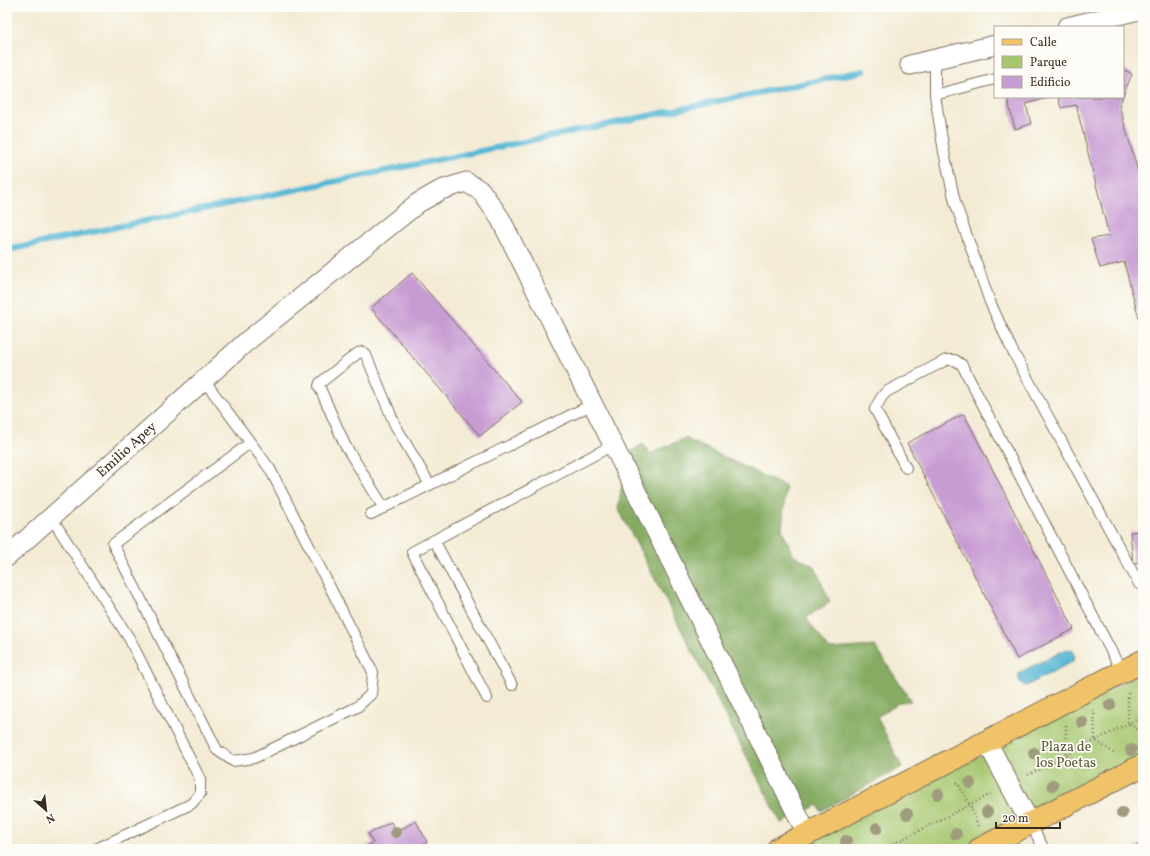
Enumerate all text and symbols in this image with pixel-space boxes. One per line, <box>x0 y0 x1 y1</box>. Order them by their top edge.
legend <box>994 26 1124 98</box>
text: Calle <box>1030 35 1057 51</box>
text: Parque <box>1030 55 1067 71</box>
text: Edificio <box>1030 75 1070 91</box>
street label: Emilio Apey <box>93 418 162 482</box>
park label: Plaza de los Poetas <box>1036 738 1096 773</box>
north arrow <box>26 790 66 830</box>
scale bar <box>996 804 1060 830</box>
text: N <box>43 809 57 826</box>
text: 20 m <box>1002 811 1029 827</box>

